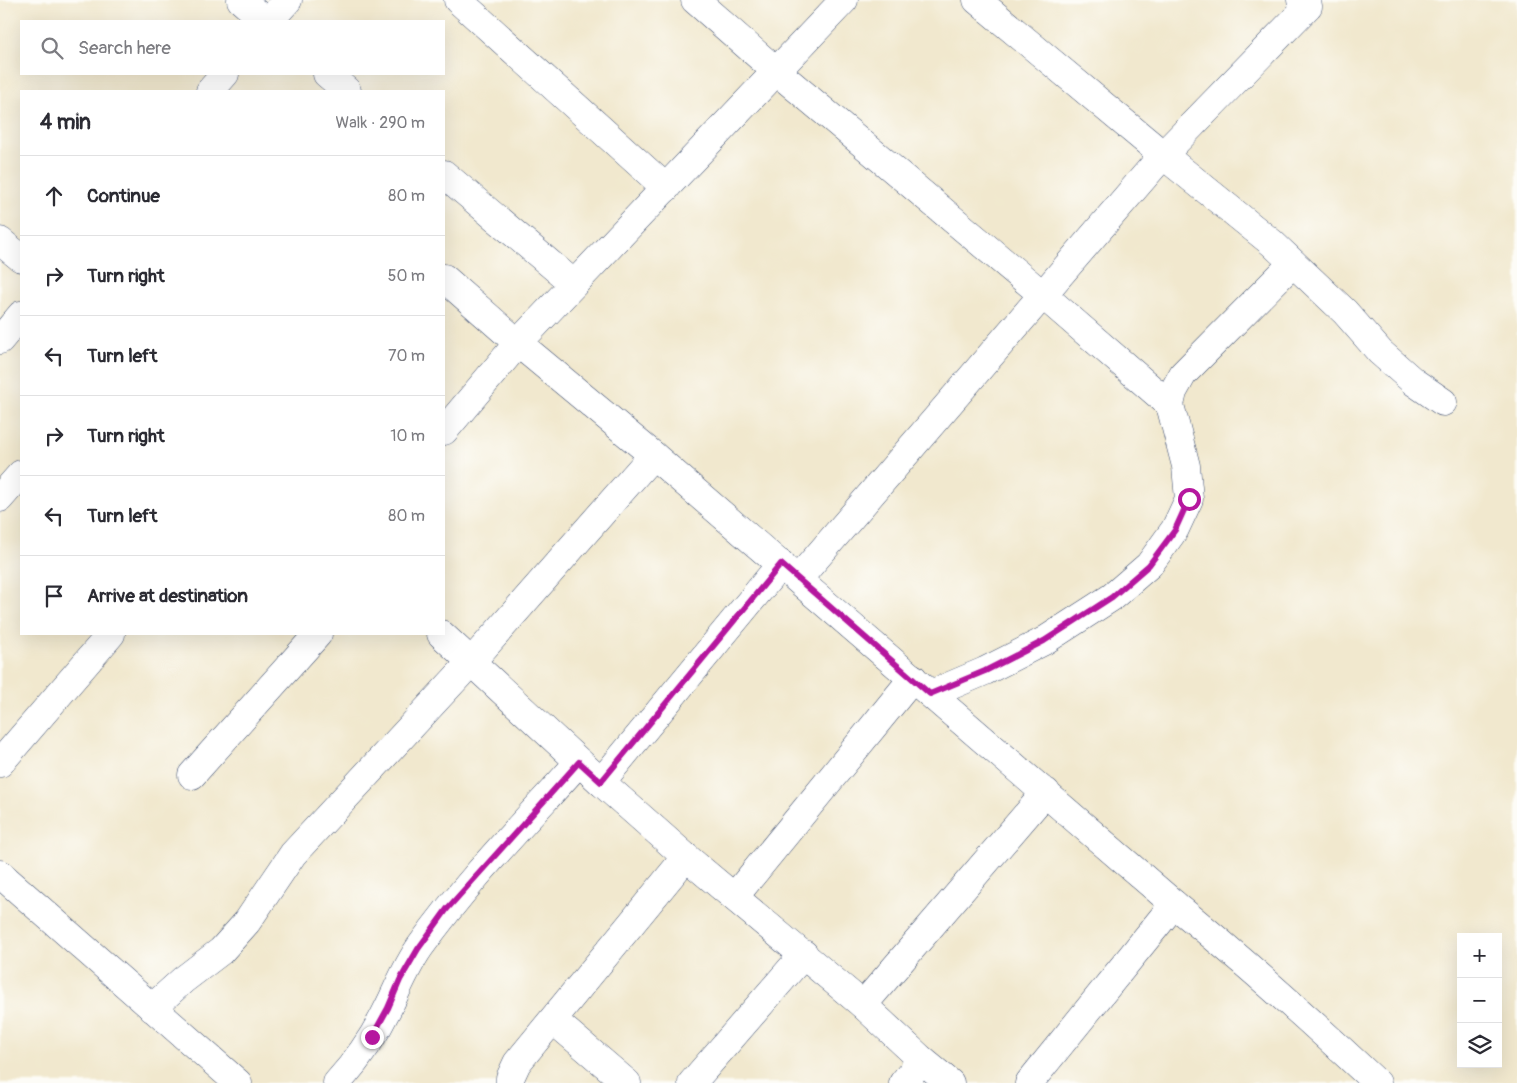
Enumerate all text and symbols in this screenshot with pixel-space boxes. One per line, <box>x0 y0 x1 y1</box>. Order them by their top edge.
search box <box>20 20 445 75</box>
icon: search <box>38 34 66 62</box>
text: Search here <box>78 36 171 60</box>
text: 4 min <box>40 109 91 136</box>
text: Walk · 290 m <box>336 113 425 133</box>
icon: ahead <box>40 182 68 210</box>
text: Continue <box>87 184 160 208</box>
text: 80 m <box>388 186 425 206</box>
icon: right <box>40 262 68 290</box>
text: Turn right <box>87 264 165 288</box>
text: 50 m <box>388 266 425 286</box>
icon: left <box>40 342 68 370</box>
text: Turn left <box>87 344 157 368</box>
text: 70 m <box>388 346 425 366</box>
icon: right <box>40 422 68 450</box>
text: Turn right <box>87 424 165 448</box>
text: 10 m <box>390 426 425 446</box>
route start <box>1178 488 1201 511</box>
icon: left <box>40 502 68 530</box>
text: Turn left <box>87 504 157 528</box>
text: 80 m <box>388 506 425 526</box>
icon: arrive <box>40 582 68 610</box>
text: Arrive at destination <box>87 584 248 608</box>
map controls <box>1457 933 1502 1068</box>
button: + <box>1457 933 1502 978</box>
button: − <box>1457 978 1502 1023</box>
button: layers <box>1457 1023 1502 1068</box>
route end <box>361 1026 384 1049</box>

